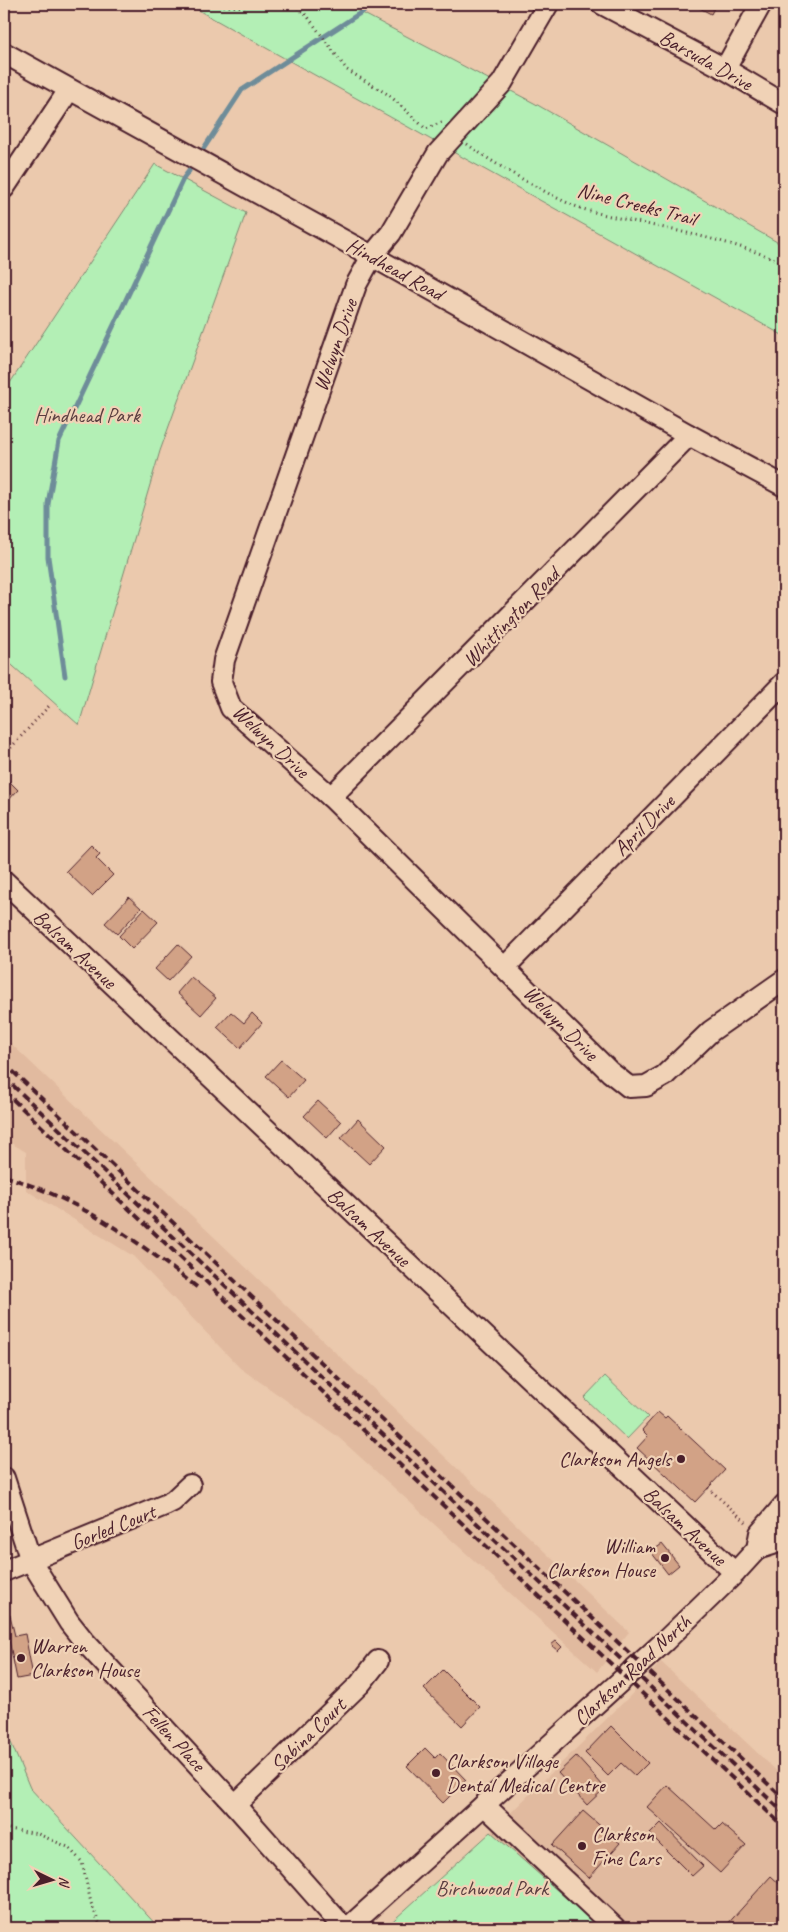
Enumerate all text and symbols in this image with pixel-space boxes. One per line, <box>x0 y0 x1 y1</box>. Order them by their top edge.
street label: Barsuda Drive <box>655 24 758 97</box>
street label: Nine Creeks Trail <box>575 177 702 232</box>
street label: Hindhead Road <box>342 232 451 308</box>
street label: Welwyn Drive <box>307 294 363 395</box>
park label: Hindhead Park <box>34 402 141 428</box>
street label: Whittington Road <box>457 559 567 672</box>
street label: Welwyn Drive <box>227 699 316 784</box>
street label: April Drive <box>608 788 681 861</box>
street label: Balsam Avenue <box>28 904 123 995</box>
street label: Welwyn Drive <box>518 980 605 1067</box>
street label: Balsam Avenue <box>322 1182 417 1273</box>
place label: Clarkson Angels <box>559 1446 673 1472</box>
marker: Clarkson Angels <box>675 1453 687 1465</box>
street label: Balsam Avenue <box>638 1481 733 1572</box>
street label: Gorled Court <box>67 1498 161 1556</box>
place label: William Clarkson House <box>547 1533 656 1583</box>
marker: William Clarkson House <box>659 1552 671 1564</box>
street label: Clarkson Road North <box>568 1609 697 1731</box>
place label: Warren Clarkson House <box>31 1633 140 1683</box>
marker: Warren Clarkson House <box>15 1652 27 1664</box>
street label: Sabina Court <box>265 1691 353 1777</box>
street label: Fellen Place <box>137 1700 213 1778</box>
place label: Clarkson Village Dental Medical Centre <box>446 1748 607 1798</box>
marker: Clarkson Village Dental Medical Centre <box>430 1767 442 1779</box>
place label: Clarkson Fine Cars <box>592 1821 662 1871</box>
marker: Clarkson Fine Cars <box>576 1840 588 1852</box>
north arrow <box>28 1854 78 1904</box>
park label: Birchwood Park <box>436 1875 550 1901</box>
text: N <box>55 1876 73 1888</box>

